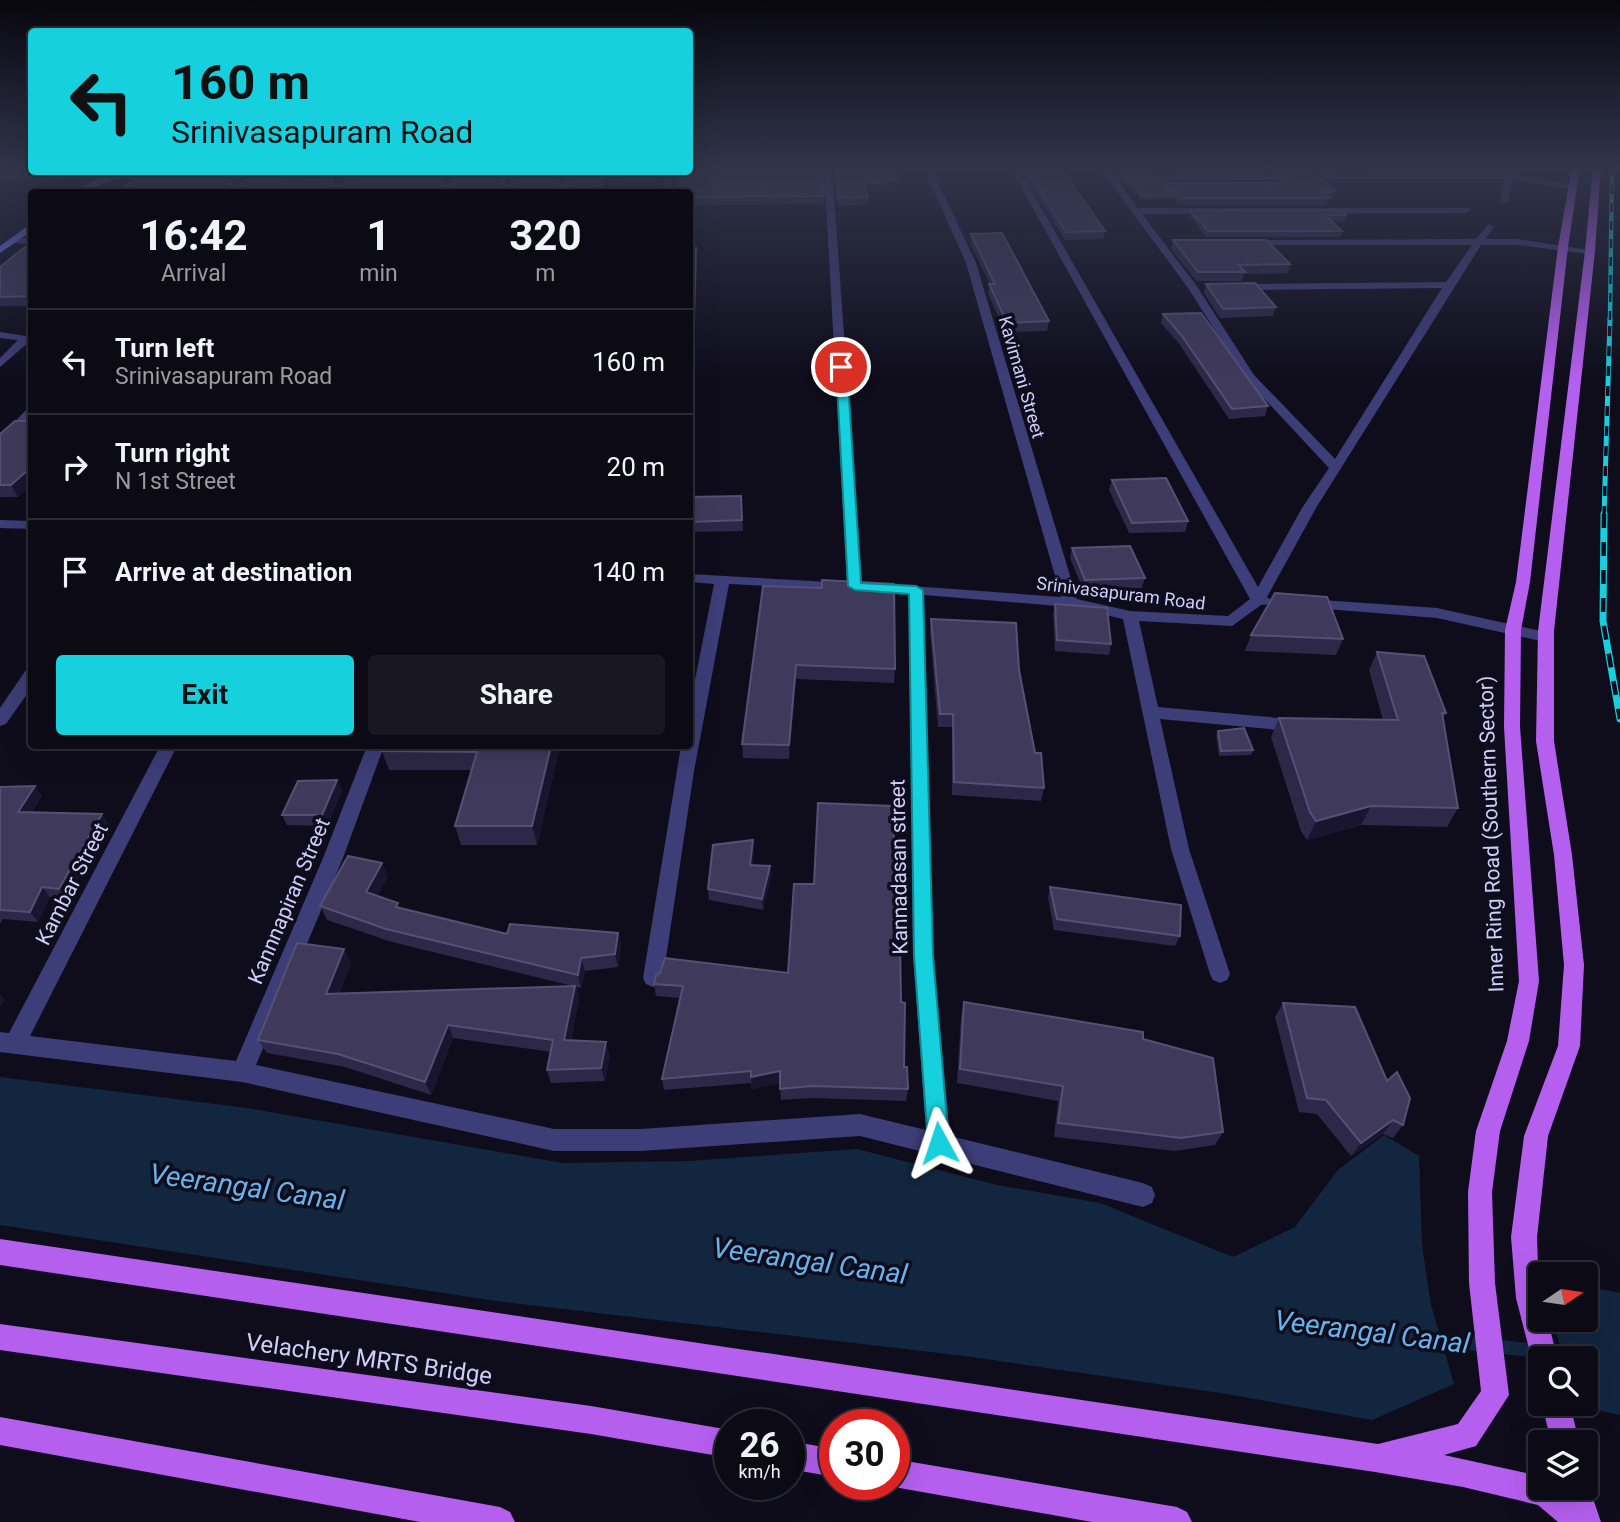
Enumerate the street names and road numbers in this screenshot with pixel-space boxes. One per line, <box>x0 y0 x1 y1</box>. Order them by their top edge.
street label: Kavimani Street <box>995 314 1049 441</box>
street label: Srinivasapuram Road <box>1035 572 1207 614</box>
street label: Inner Ring Road (Southern Sector) <box>1473 675 1509 993</box>
street label: Kannadasan street <box>885 779 913 955</box>
street label: Kannnapiran Street <box>243 814 335 988</box>
street label: Kambar Street <box>31 819 113 949</box>
street label: Velachery MRTS Bridge <box>244 1328 494 1390</box>

